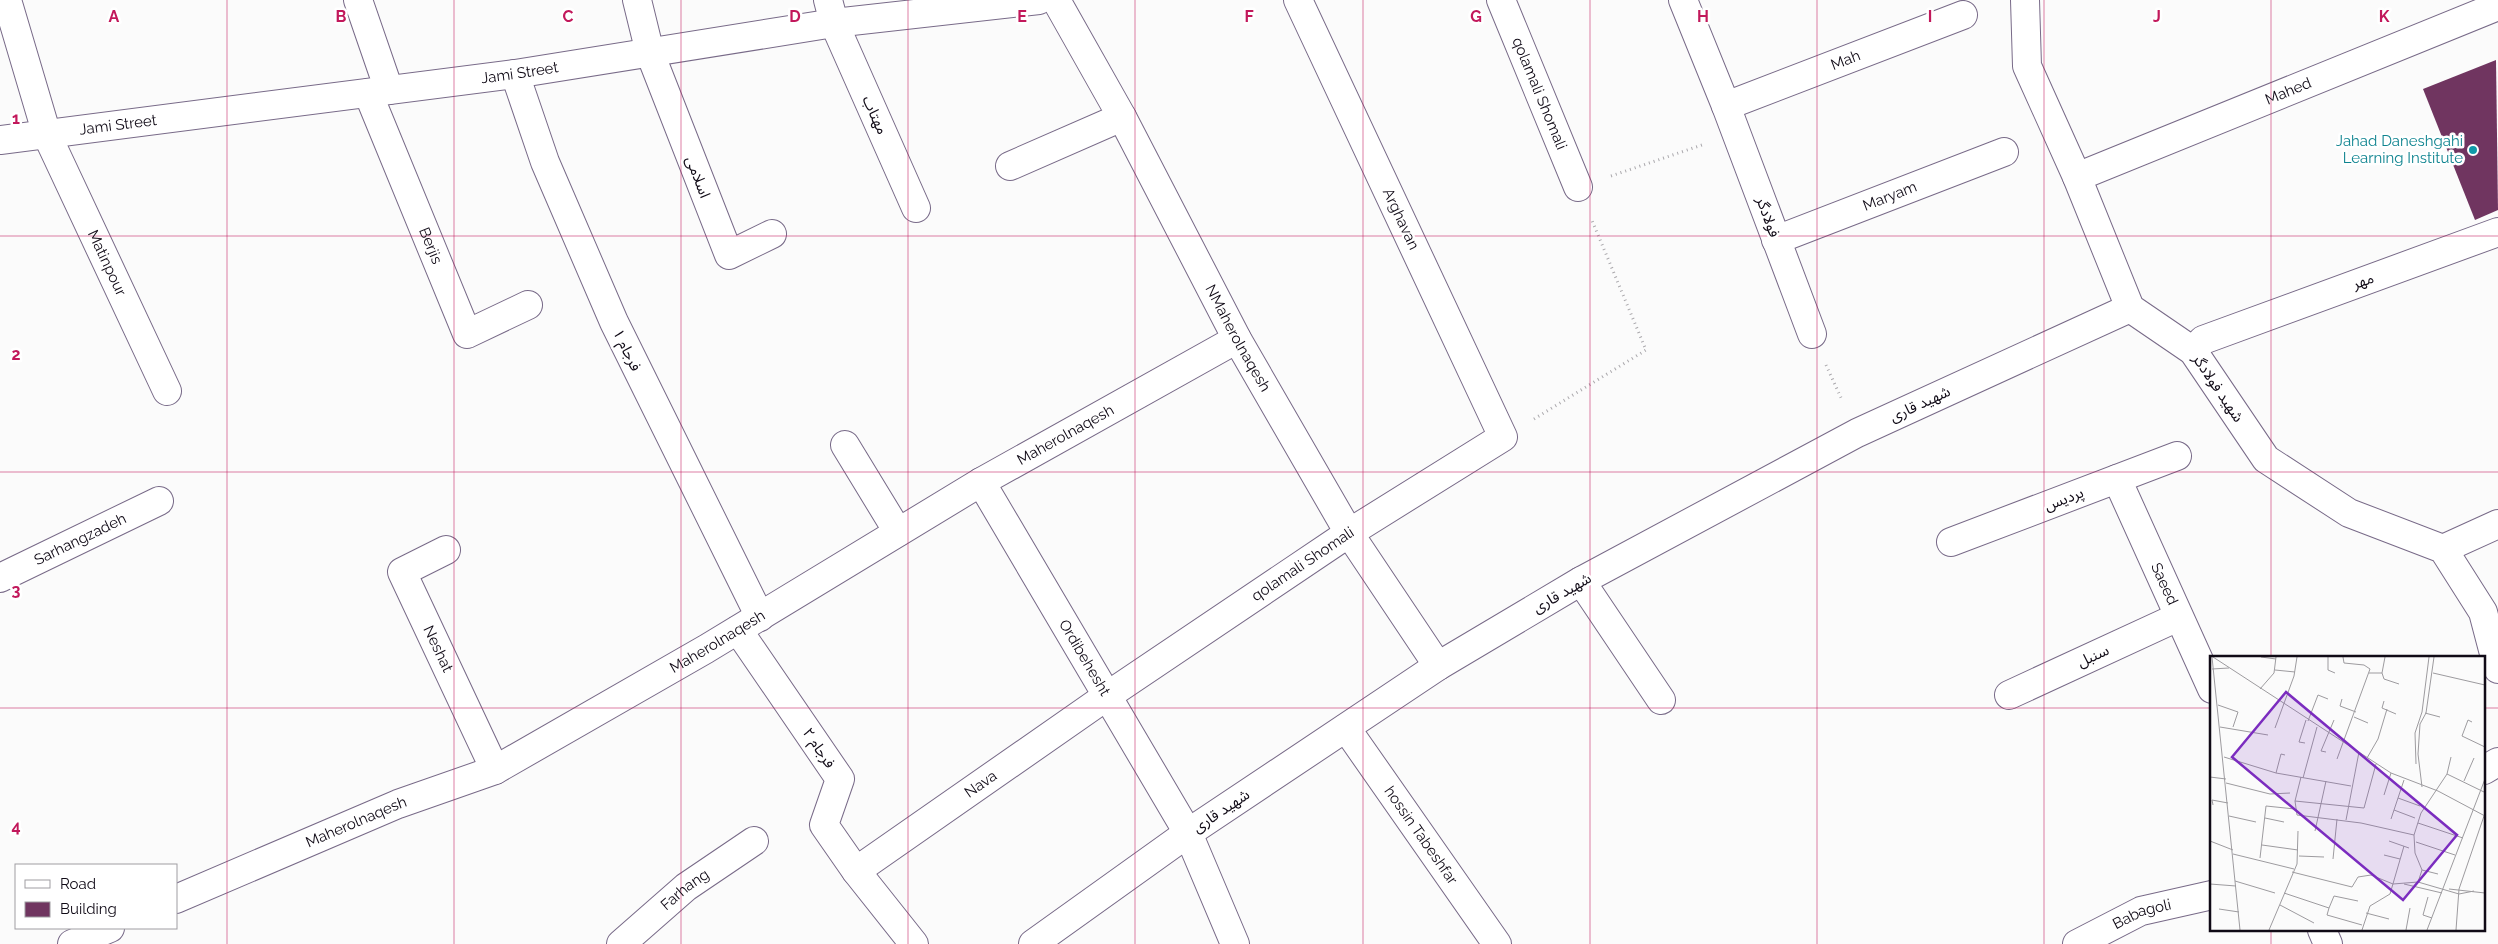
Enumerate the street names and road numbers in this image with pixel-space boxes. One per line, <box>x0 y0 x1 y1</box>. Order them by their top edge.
street label: qolamali Shomali <box>1508 35 1571 152</box>
street label: Mah <box>1828 46 1863 74</box>
street label: Jami Street <box>480 58 560 87</box>
street label: Mahed <box>2263 74 2314 109</box>
street label: مهتاب <box>859 93 891 137</box>
street label: Jami Street <box>78 111 158 139</box>
street label: اسلامی <box>682 154 714 200</box>
street label: Maryam <box>1860 178 1919 215</box>
street label: Arghavan <box>1379 185 1423 253</box>
street label: فولادگر <box>1752 193 1784 240</box>
street label: Berjis <box>415 225 446 267</box>
street label: Matinpour <box>84 227 130 299</box>
street label: مهر <box>2349 269 2376 293</box>
street label: NMaherolnaqesh <box>1201 281 1274 395</box>
street label: فرجام ۱ <box>607 326 645 375</box>
street label: شهید فولادگر <box>2188 350 2248 426</box>
street label: شهید قاری <box>1887 382 1953 426</box>
street label: Maherolnaqesh <box>1014 401 1117 469</box>
street label: پردیس <box>2042 483 2087 516</box>
street label: Sarhangzadeh <box>31 509 129 569</box>
street label: qolamali Shomali <box>1248 523 1357 605</box>
street label: Saeed <box>2147 560 2182 608</box>
street label: شهید قاری <box>1529 569 1595 617</box>
street label: Maherolnaqesh <box>666 606 768 677</box>
street label: Ordibehesht <box>1055 616 1114 699</box>
street label: Neshat <box>419 623 457 675</box>
street label: سنبل <box>2074 641 2112 671</box>
street label: فرجام ۲ <box>797 724 839 773</box>
street label: Nava <box>961 767 1000 802</box>
street label: hossin Tabeshfar <box>1381 783 1462 889</box>
street label: شهید قاری <box>1189 785 1253 837</box>
street label: Maherolnaqesh <box>303 793 409 851</box>
street label: Farhang <box>657 865 712 914</box>
street label: Babagoli <box>2110 895 2173 933</box>

